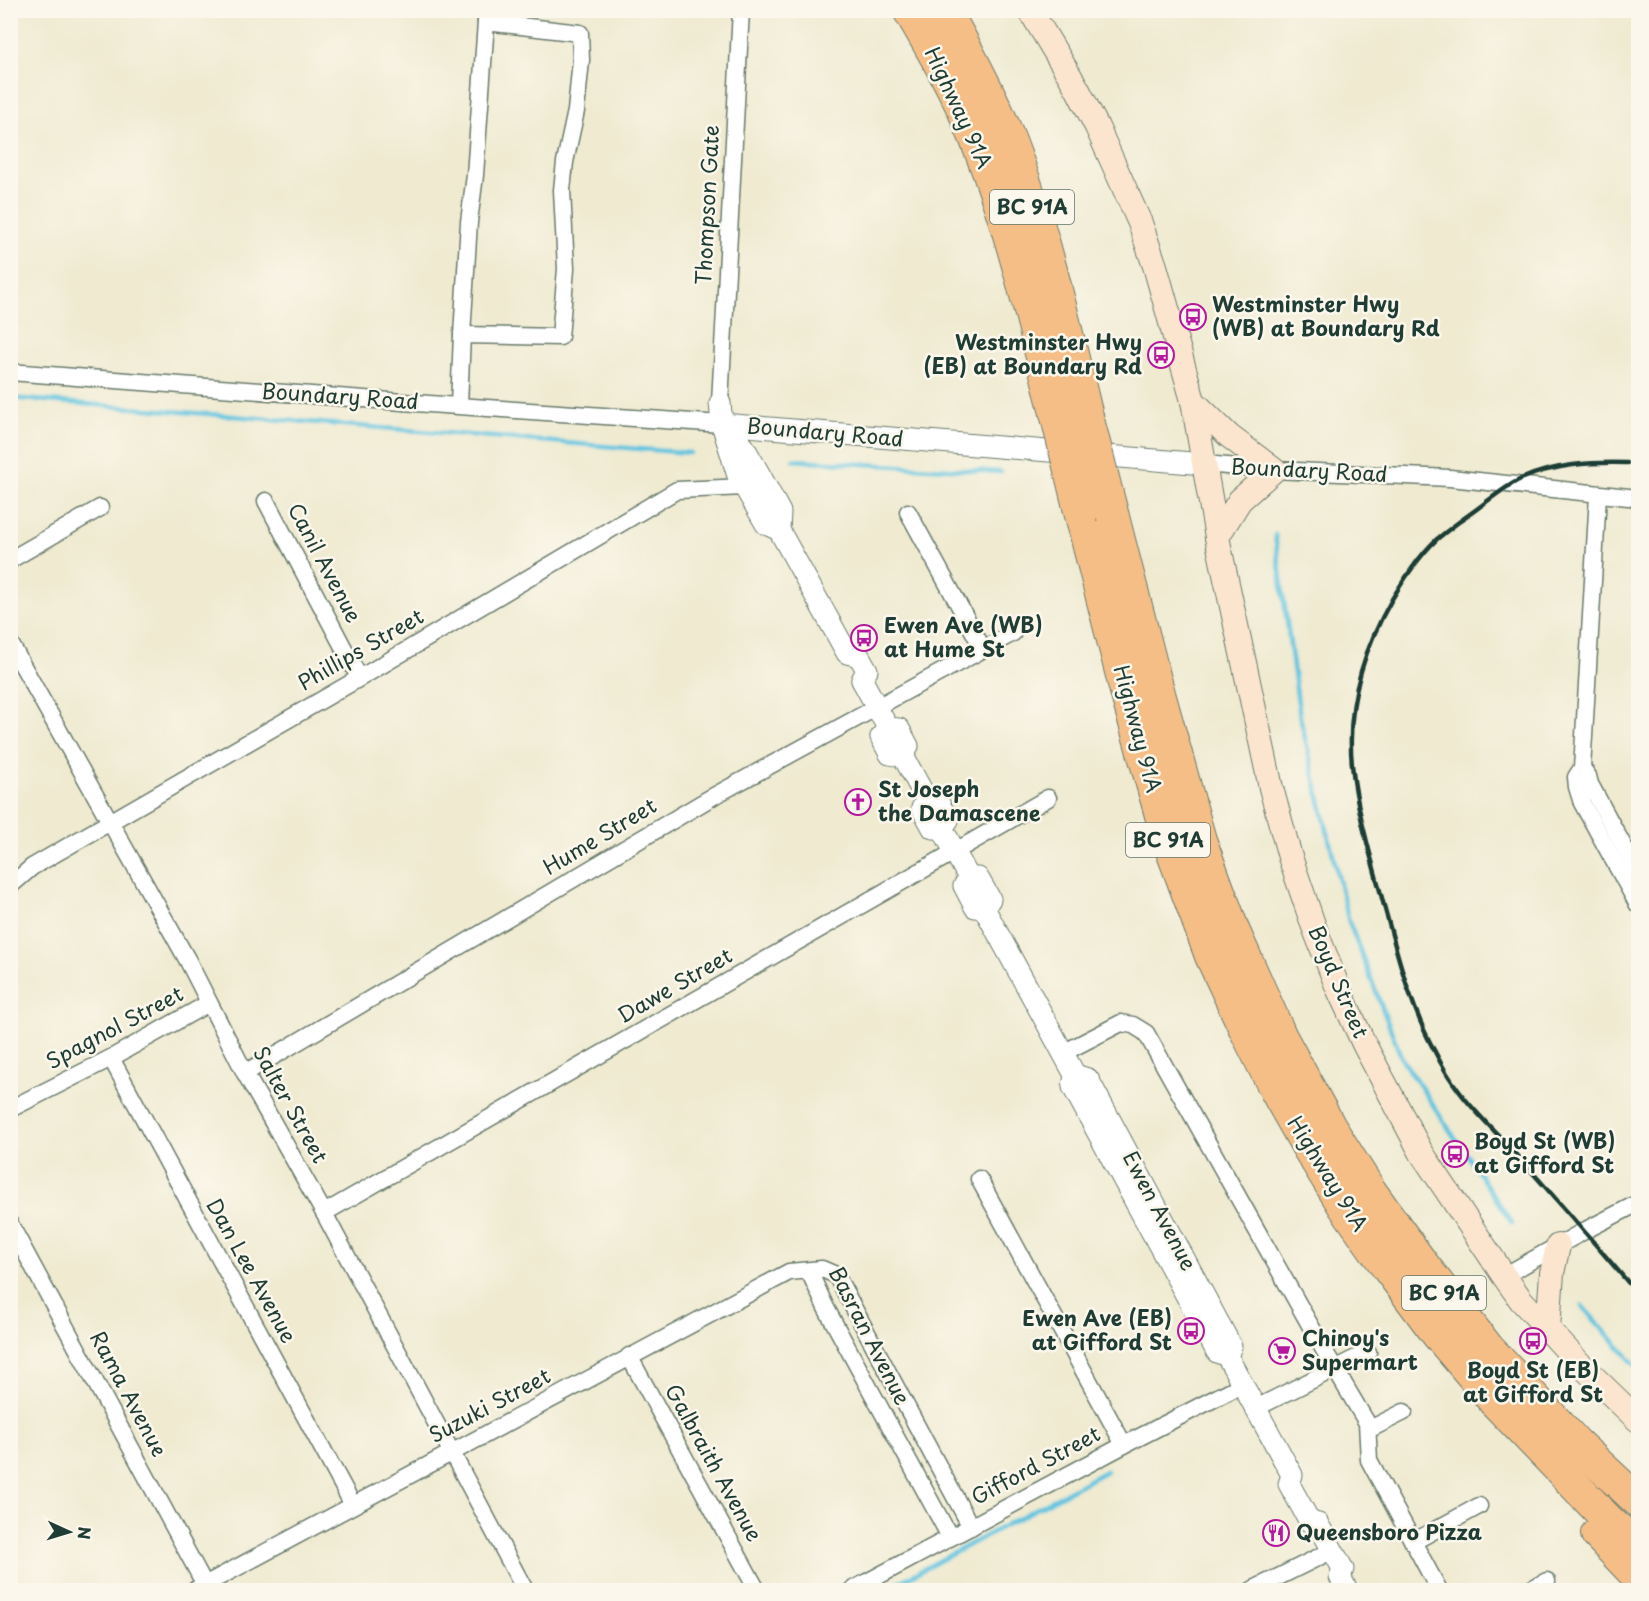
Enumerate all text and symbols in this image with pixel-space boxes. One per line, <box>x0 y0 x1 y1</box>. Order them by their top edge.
street label: Highway 91A <box>918 41 1002 173</box>
street label: Thompson Gate <box>686 124 726 286</box>
road number: BC 91A <box>990 190 1074 224</box>
place label: Westminster Hwy (WB) at Boundary Rd <box>1212 287 1440 343</box>
bus stop icon: Westminster Hwy (WB) at Boundary Rd <box>1178 302 1208 332</box>
place label: Westminster Hwy (EB) at Boundary Rd <box>923 325 1142 381</box>
bus stop icon: Westminster Hwy (EB) at Boundary Rd <box>1146 340 1176 370</box>
street label: Boundary Road <box>261 374 420 416</box>
street label: Boundary Road <box>746 408 905 454</box>
street label: Boundary Road <box>1230 449 1388 489</box>
street label: Canil Avenue <box>281 496 371 628</box>
street label: Phillips Street <box>291 599 429 697</box>
place label: Ewen Ave (WB) at Hume St <box>884 608 1043 664</box>
bus stop icon: Ewen Ave (WB) at Hume St <box>849 623 879 653</box>
street label: Highway 91A <box>1107 661 1171 796</box>
place label: St Joseph the Damascene <box>878 772 1040 828</box>
church icon: St Joseph the Damascene <box>843 787 873 817</box>
street label: Hume Street <box>536 789 662 882</box>
road number: BC 91A <box>1126 823 1210 857</box>
street label: Boyd Street <box>1302 920 1378 1043</box>
street label: Dawe Street <box>611 938 737 1030</box>
street label: Spagnol Street <box>40 977 188 1076</box>
street label: Salter Street <box>246 1040 337 1168</box>
street label: Highway 91A <box>1280 1109 1377 1237</box>
place label: Boyd St (WB) at Gifford St <box>1474 1124 1615 1180</box>
bus stop icon: Boyd St (WB) at Gifford St <box>1440 1139 1470 1169</box>
street label: Ewen Avenue <box>1116 1144 1206 1276</box>
street label: Dan Lee Avenue <box>200 1192 306 1348</box>
street label: Basran Avenue <box>822 1260 919 1410</box>
road number: BC 91A <box>1402 1276 1486 1310</box>
place label: Ewen Ave (EB) at Gifford St <box>1022 1301 1172 1357</box>
bus stop icon: Ewen Ave (EB) at Gifford St <box>1176 1316 1206 1346</box>
place label: Chinoy's Supermart <box>1302 1321 1418 1377</box>
street label: Rama Avenue <box>83 1324 176 1462</box>
bus stop icon: Boyd St (EB) at Gifford St <box>1518 1326 1548 1356</box>
supermarket icon: Chinoy's Supermart <box>1267 1336 1297 1366</box>
place label: Boyd St (EB) at Gifford St <box>1463 1353 1603 1409</box>
street label: Suzuki Street <box>423 1359 556 1450</box>
street label: Galbraith Avenue <box>658 1377 771 1547</box>
street label: Gifford Street <box>965 1417 1105 1512</box>
north arrow <box>39 1502 99 1562</box>
place label: Queensboro Pizza <box>1296 1515 1482 1547</box>
restaurant icon: Queensboro Pizza <box>1261 1518 1291 1548</box>
text: N <box>73 1526 97 1540</box>

